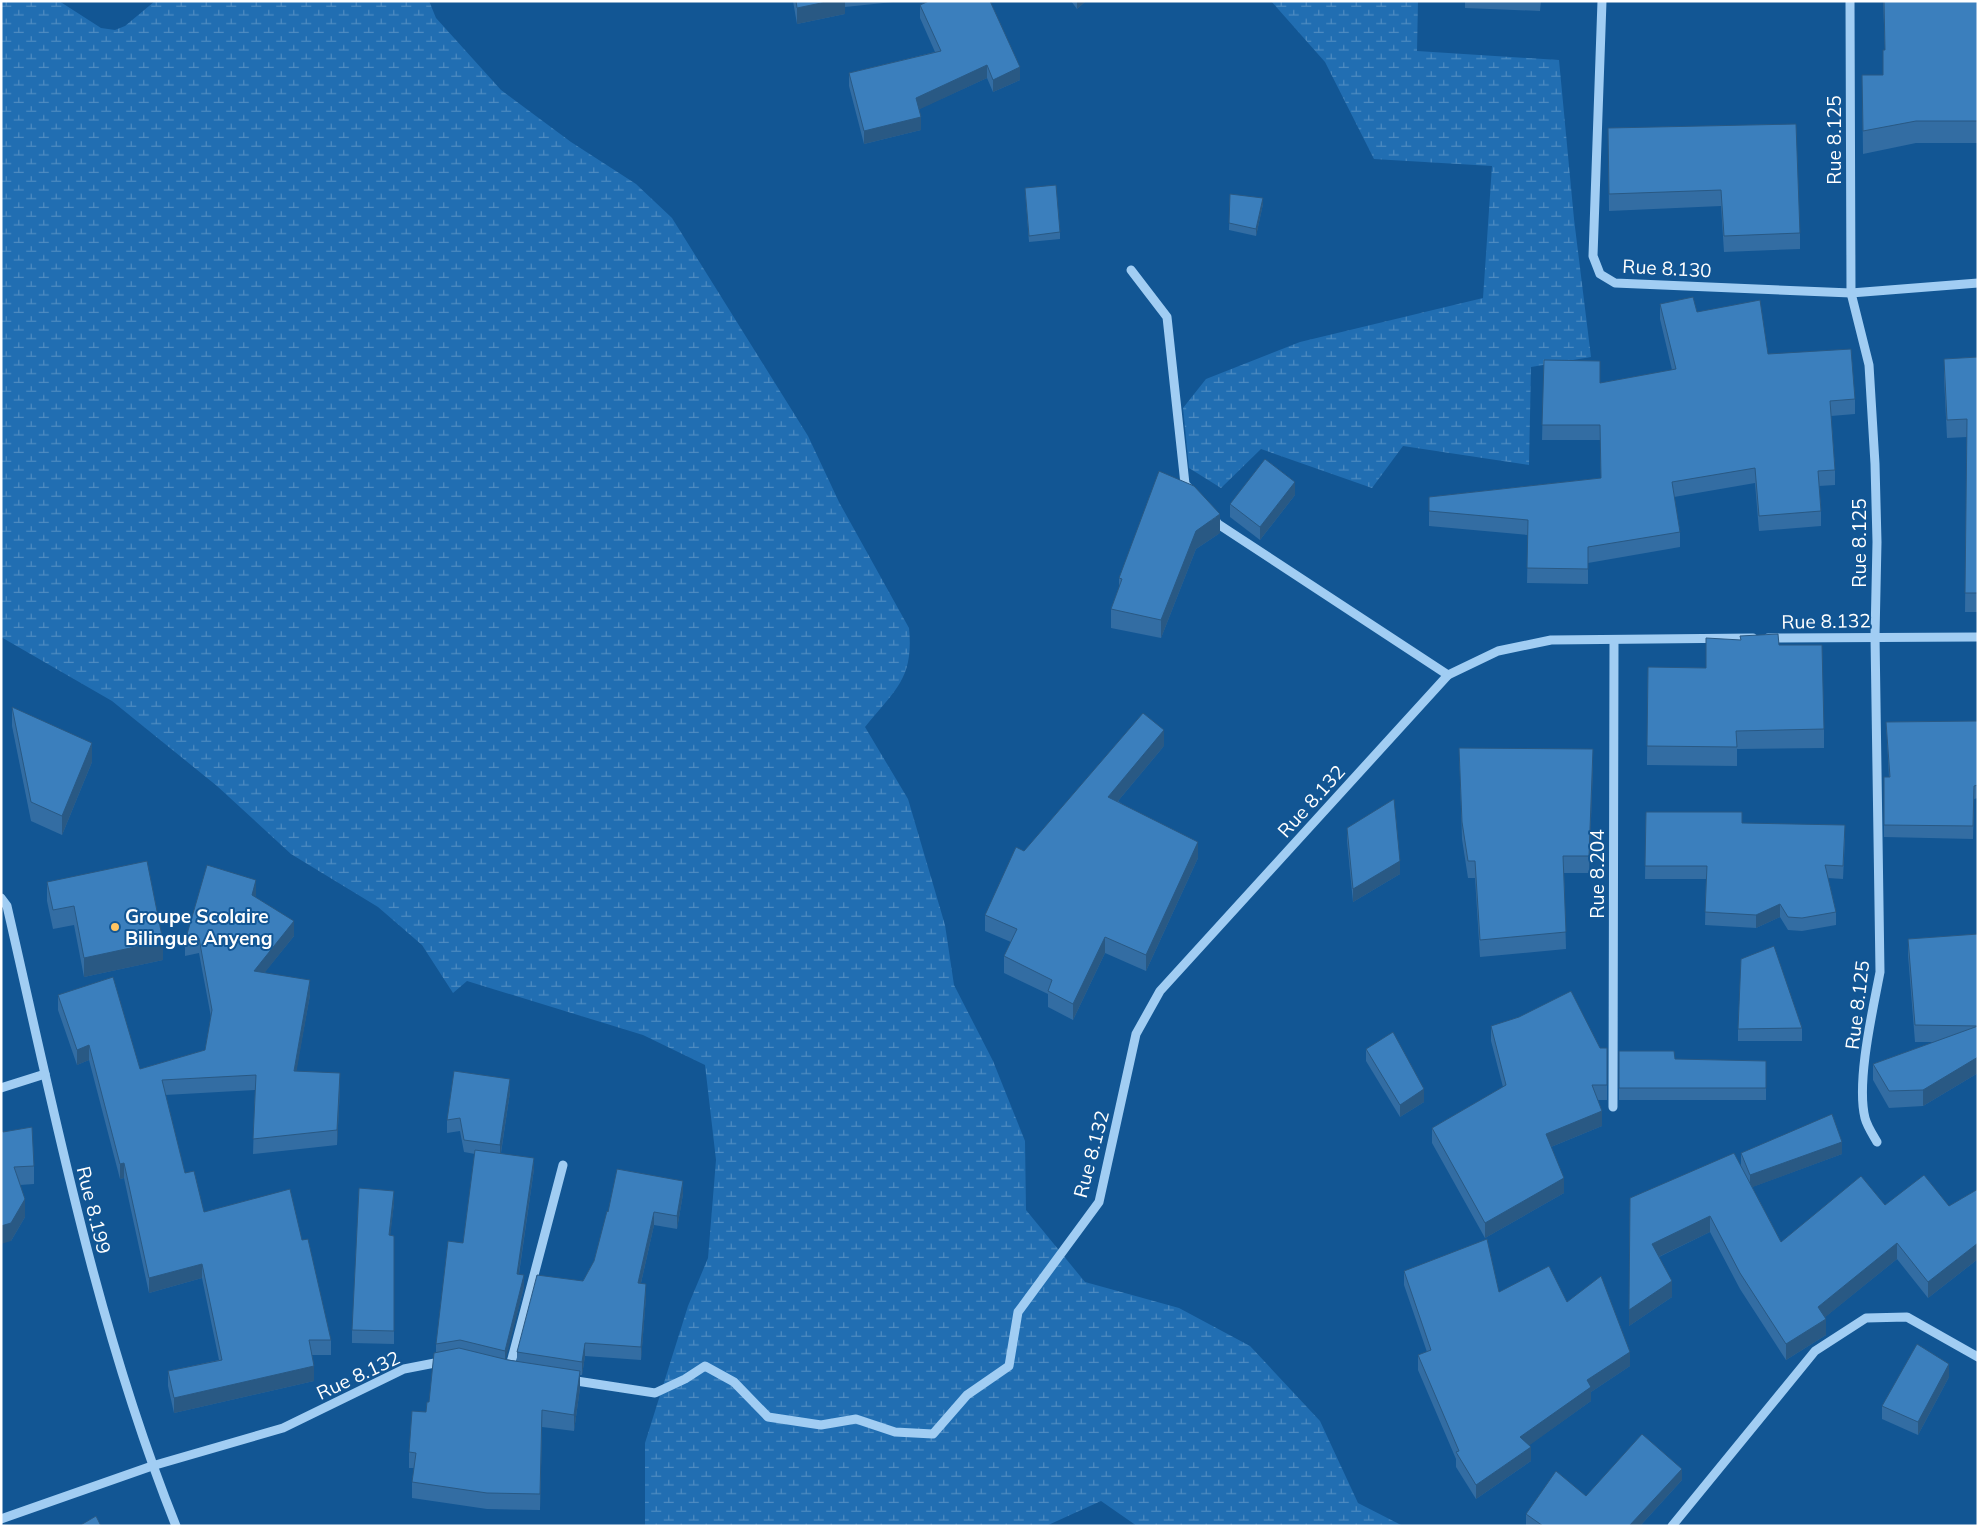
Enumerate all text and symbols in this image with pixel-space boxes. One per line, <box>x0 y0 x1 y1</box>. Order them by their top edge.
street label: Rue 8.125 <box>1822 95 1846 185</box>
street label: Rue 8.130 <box>1622 254 1712 282</box>
street label: Rue 8.125 <box>1847 498 1871 588</box>
street label: Rue 8.132 <box>1781 608 1871 634</box>
street label: Rue 8.132 <box>1272 760 1350 842</box>
street label: Rue 8.204 <box>1585 829 1609 919</box>
place label: Groupe Scolaire Bilingue Anyeng <box>125 904 273 950</box>
marker: Groupe Scolaire Bilingue Anyeng <box>109 921 121 933</box>
street label: Rue 8.125 <box>1840 959 1874 1051</box>
street label: Rue 8.132 <box>1068 1108 1114 1200</box>
street label: Rue 8.199 <box>72 1164 116 1256</box>
street label: Rue 8.132 <box>312 1345 404 1405</box>

